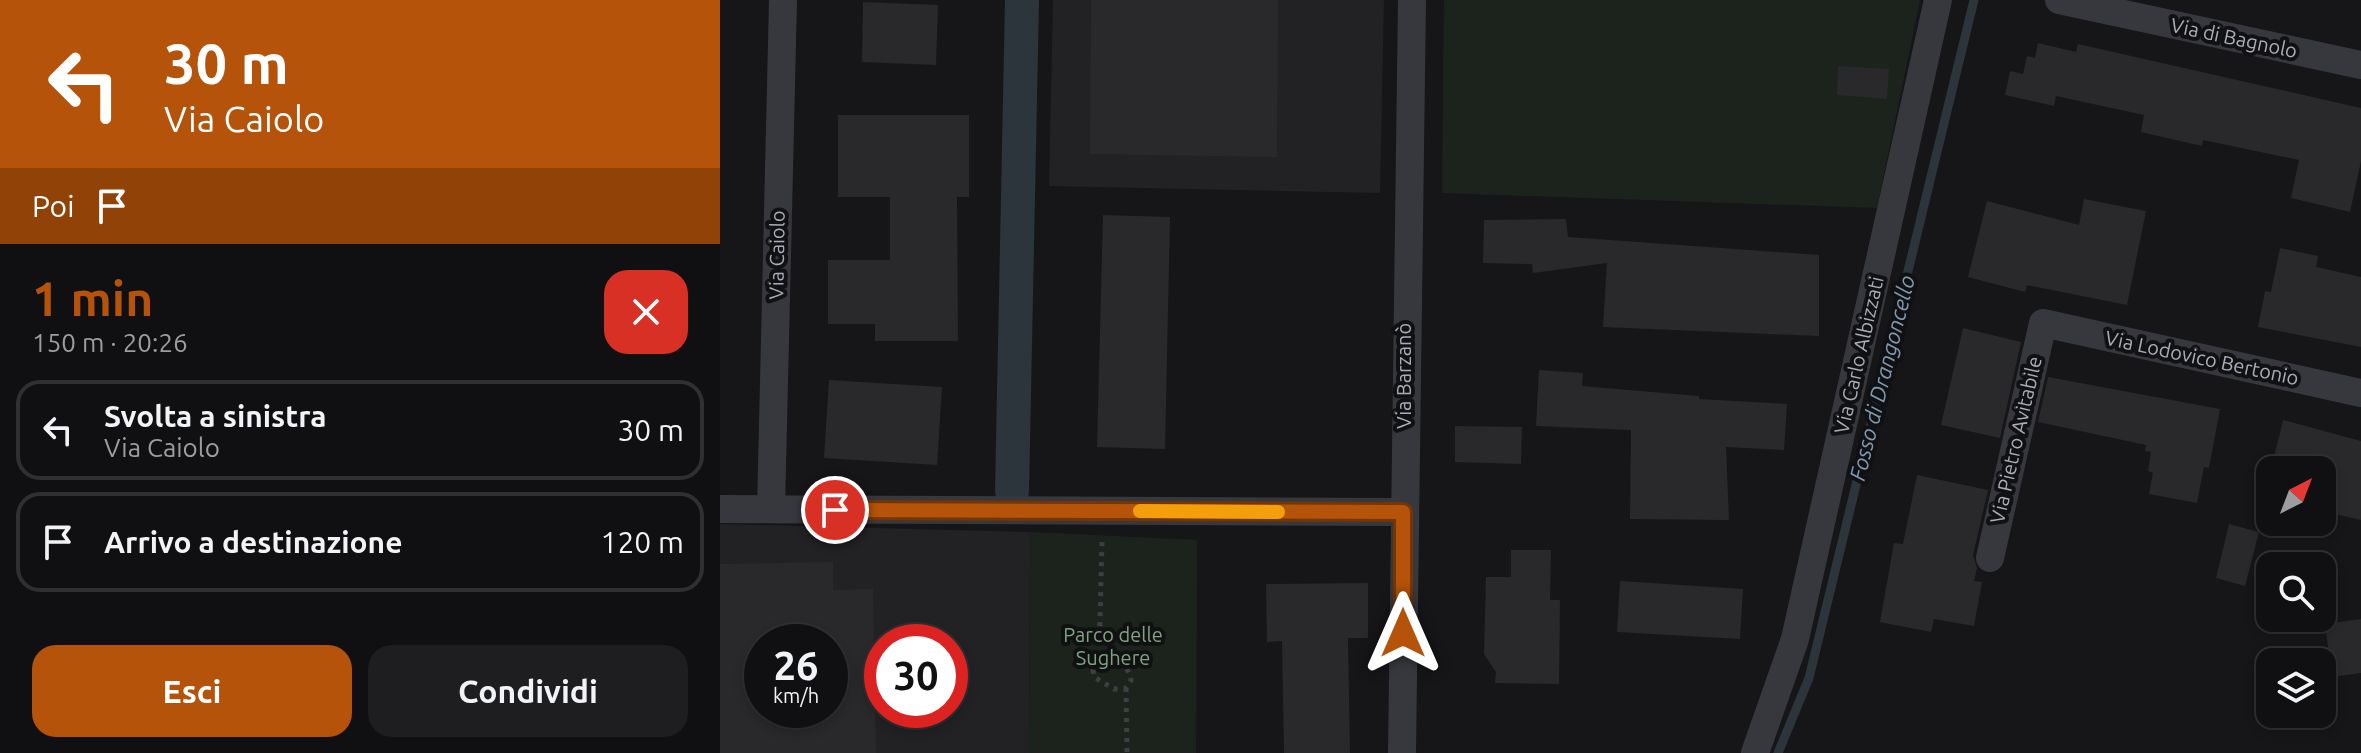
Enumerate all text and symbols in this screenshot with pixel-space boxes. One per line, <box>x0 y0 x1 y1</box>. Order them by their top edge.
street label: Via di Bagnolo <box>2169 13 2299 62</box>
icon: left <box>32 32 136 136</box>
text: 30 m <box>164 32 289 95</box>
text: Via Caiolo <box>164 98 324 139</box>
icon: arrive <box>90 184 134 228</box>
text: Poi <box>32 189 74 223</box>
street label: Via Caiolo <box>764 210 789 300</box>
button: close <box>604 270 688 354</box>
text: 1 min <box>32 271 153 325</box>
water label: Fosso di Drangoncello <box>1844 273 1919 483</box>
street label: Via Carlo Albizzati <box>1829 274 1888 436</box>
street label: Via Barzanò <box>1392 323 1415 429</box>
street label: Via Lodovico Bertonio <box>2103 326 2301 389</box>
text: 150 m · 20:26 <box>32 328 188 357</box>
street label: Via Pietro Avitabile <box>1985 354 2046 526</box>
text: Svolta a sinistra <box>104 399 327 433</box>
icon: left <box>36 408 80 452</box>
text: 30 m <box>617 413 684 447</box>
text: Via Caiolo <box>104 433 220 462</box>
north arrow <box>2256 456 2336 536</box>
map controls <box>2256 456 2336 728</box>
pin <box>801 476 869 544</box>
icon: arrive <box>813 488 857 532</box>
icon: arrive <box>36 520 80 564</box>
text: Arrivo a destinazione <box>104 525 402 559</box>
text: 120 m <box>600 525 684 559</box>
button: search <box>2256 552 2336 632</box>
position arrow <box>1361 591 1445 675</box>
park label: Parco delle Sughere <box>1063 623 1163 669</box>
speed limit sign: 30 <box>864 624 968 728</box>
text: 26 <box>773 643 819 688</box>
button: Esci <box>32 645 352 737</box>
button: Condividi <box>368 645 688 737</box>
button: layers <box>2256 648 2336 728</box>
text: km/h <box>773 684 819 707</box>

